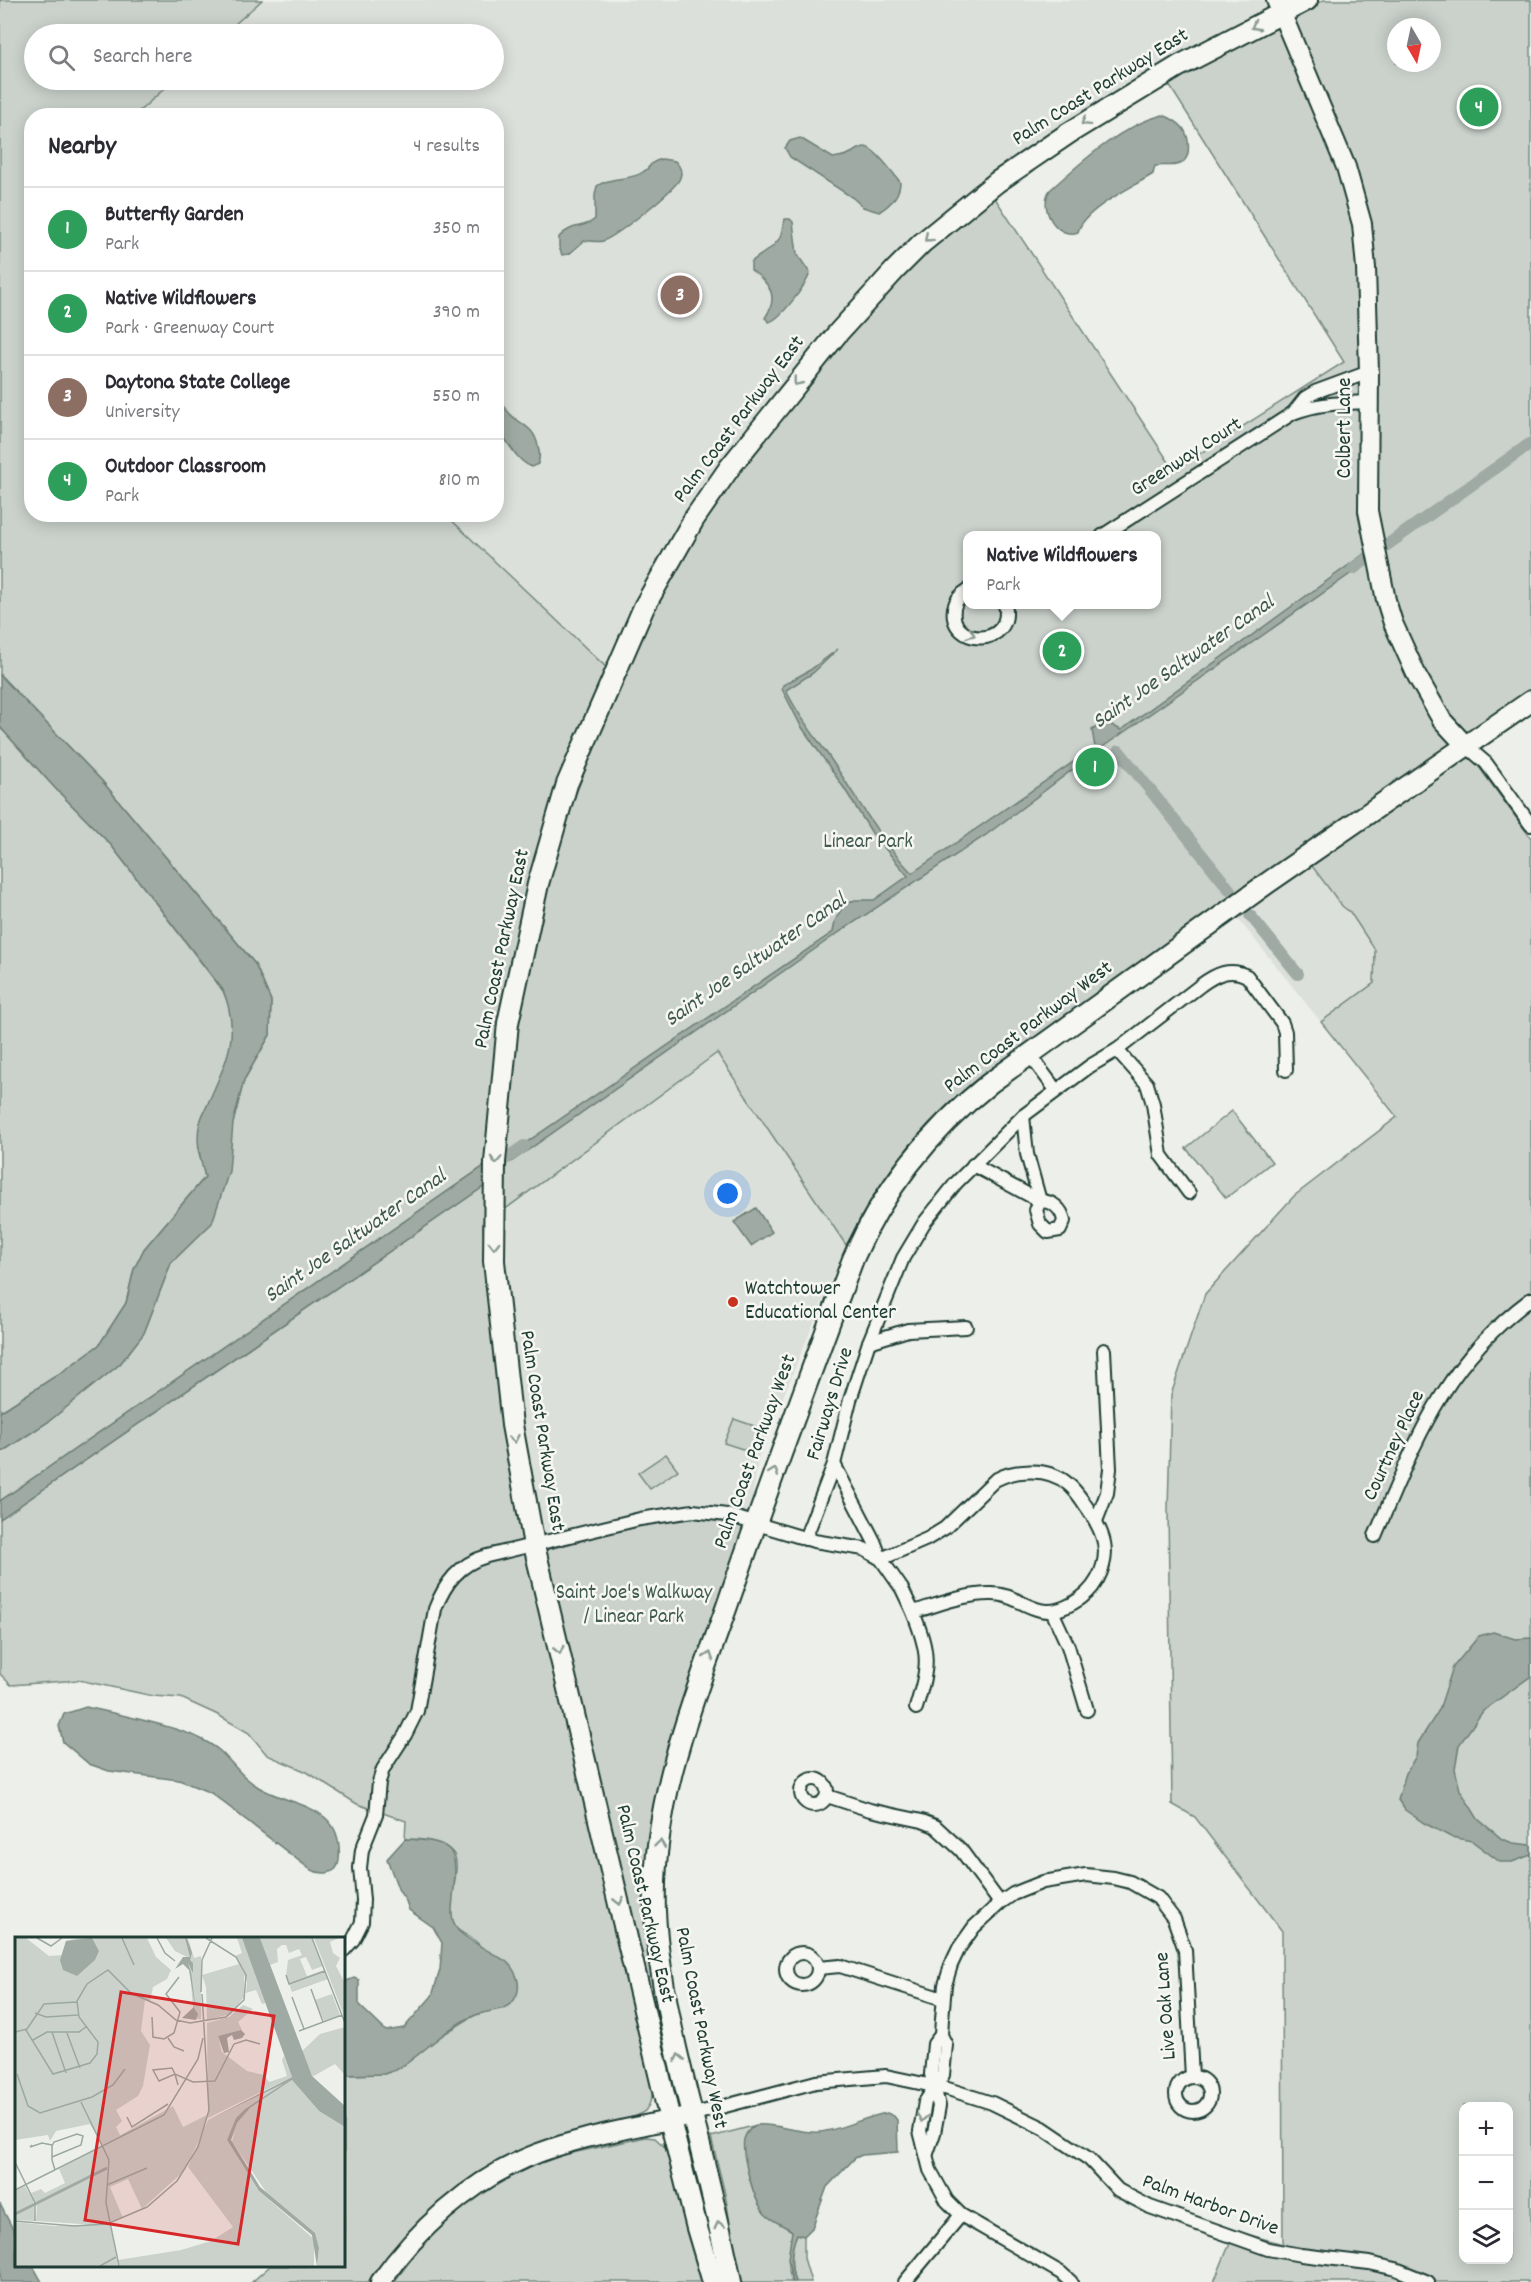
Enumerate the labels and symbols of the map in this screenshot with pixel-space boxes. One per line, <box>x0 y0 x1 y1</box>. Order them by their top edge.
north arrow <box>1387 18 1441 72</box>
one-way arrow <box>1250 19 1261 30</box>
street label: Palm Coast Parkway East <box>1007 21 1195 155</box>
pin: 4 <box>1460 84 1498 130</box>
one-way arrow <box>1081 115 1091 127</box>
one-way arrow <box>925 231 935 242</box>
pin: 3 <box>660 272 700 318</box>
street label: Palm Coast Parkway East <box>667 330 813 510</box>
one-way arrow <box>793 375 804 386</box>
street label: Colbert Lane <box>1331 378 1361 478</box>
street label: Greenway Court <box>1125 411 1249 505</box>
water label: Saint Joe Saltwater Canal <box>1087 587 1283 738</box>
one-way arrow <box>965 627 976 640</box>
pin: 2 <box>1042 628 1082 674</box>
pin: 1 <box>1076 744 1114 789</box>
park label: Linear Park <box>823 828 913 858</box>
street label: Palm Coast Parkway East <box>467 846 539 1051</box>
water label: Saint Joe Saltwater Canal <box>659 885 855 1036</box>
street label: Palm Coast Parkway West <box>938 954 1120 1102</box>
one-way arrow <box>489 1156 502 1165</box>
water label: Saint Joe Saltwater Canal <box>259 1161 455 1312</box>
your location <box>713 1179 742 1208</box>
one-way arrow <box>488 1241 500 1250</box>
place label: Watchtower Educational Center <box>745 1275 896 1329</box>
marker: Watchtower Educational Center <box>726 1295 740 1309</box>
street label: Palm Coast Parkway East <box>510 1328 572 1534</box>
street label: Fairways Drive <box>800 1344 862 1464</box>
street label: Palm Coast Parkway West <box>707 1350 805 1553</box>
street label: Courtney Place <box>1356 1386 1434 1506</box>
one-way arrow <box>507 1434 520 1444</box>
one-way arrow <box>766 1467 779 1478</box>
park label: Saint Joe's Walkway / Linear Park <box>556 1579 713 1633</box>
one-way arrow <box>551 1645 564 1655</box>
one-way arrow <box>702 1651 714 1662</box>
street label: Palm Coast Parkway East <box>607 1802 682 2007</box>
one-way arrow <box>653 1839 665 1849</box>
one-way arrow <box>611 1896 624 1906</box>
street label: Palm Coast Parkway West <box>666 1925 734 2132</box>
inset map <box>15 1937 345 2267</box>
street label: Live Oak Lane <box>1148 1951 1186 2061</box>
one-way arrow <box>673 2053 686 2063</box>
one-way arrow <box>917 2114 929 2123</box>
street label: Palm Harbor Drive <box>1137 2167 1283 2245</box>
one-way arrow <box>713 2220 726 2230</box>

